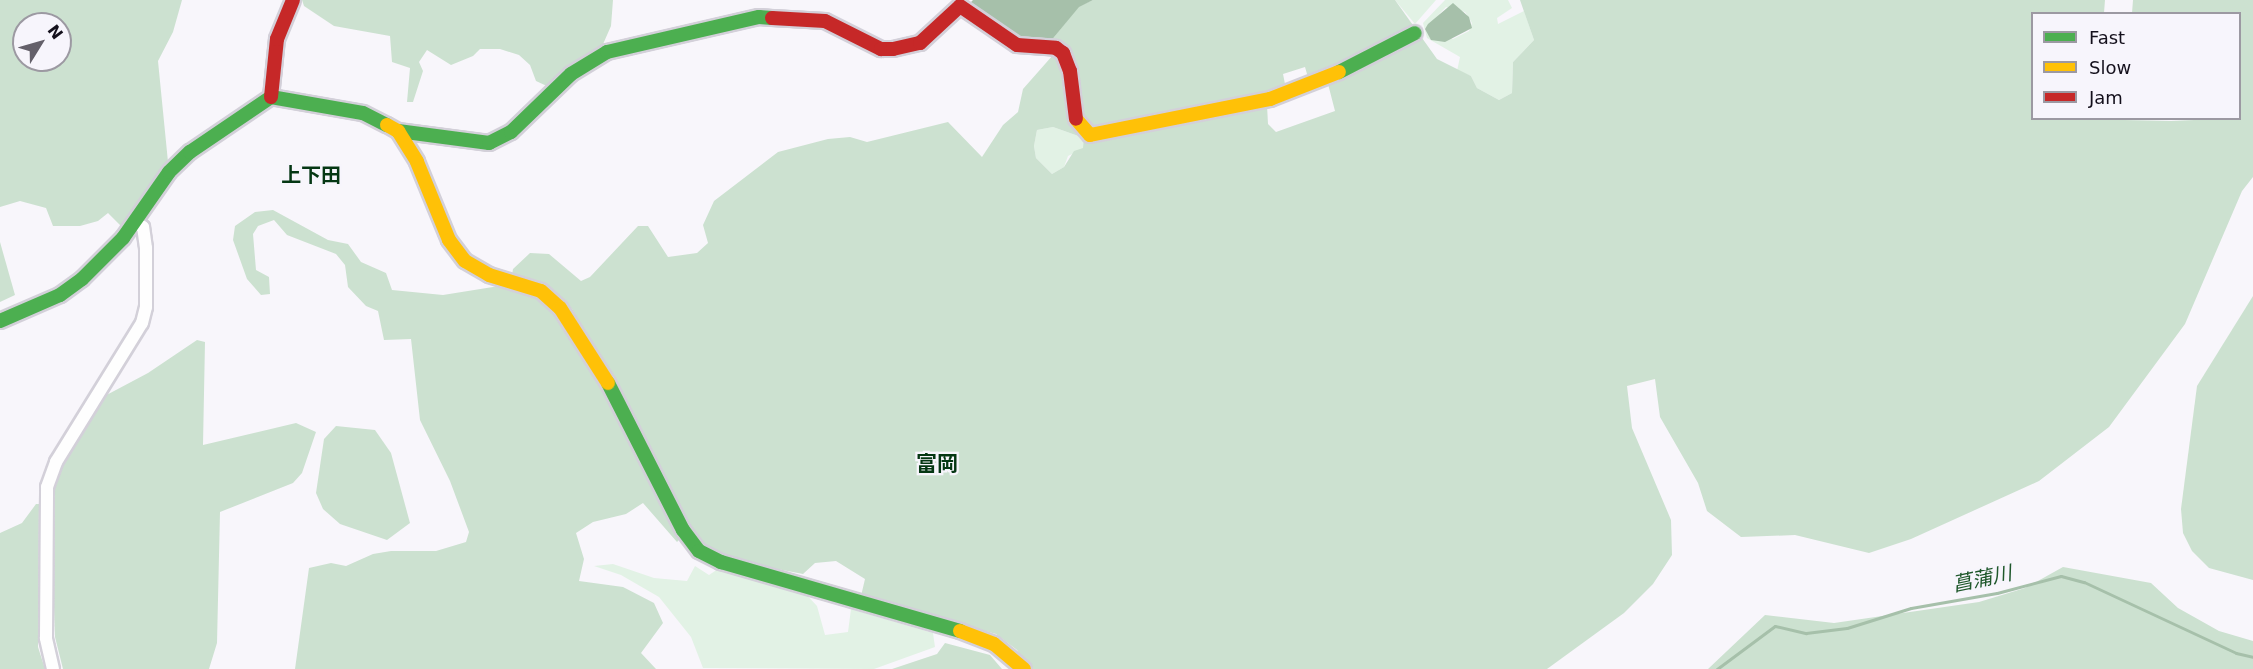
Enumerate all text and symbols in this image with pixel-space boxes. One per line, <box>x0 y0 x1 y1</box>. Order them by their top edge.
north arrow <box>12 12 72 72</box>
legend <box>2031 12 2241 120</box>
text: N <box>44 21 67 43</box>
text: Fast <box>2089 27 2125 48</box>
text: Slow <box>2089 57 2131 78</box>
text: Jam <box>2089 87 2123 108</box>
district label: 上下田 <box>281 163 341 187</box>
district label: 富岡 <box>916 451 958 477</box>
water label: 菖蒲川 <box>1950 561 2014 597</box>

